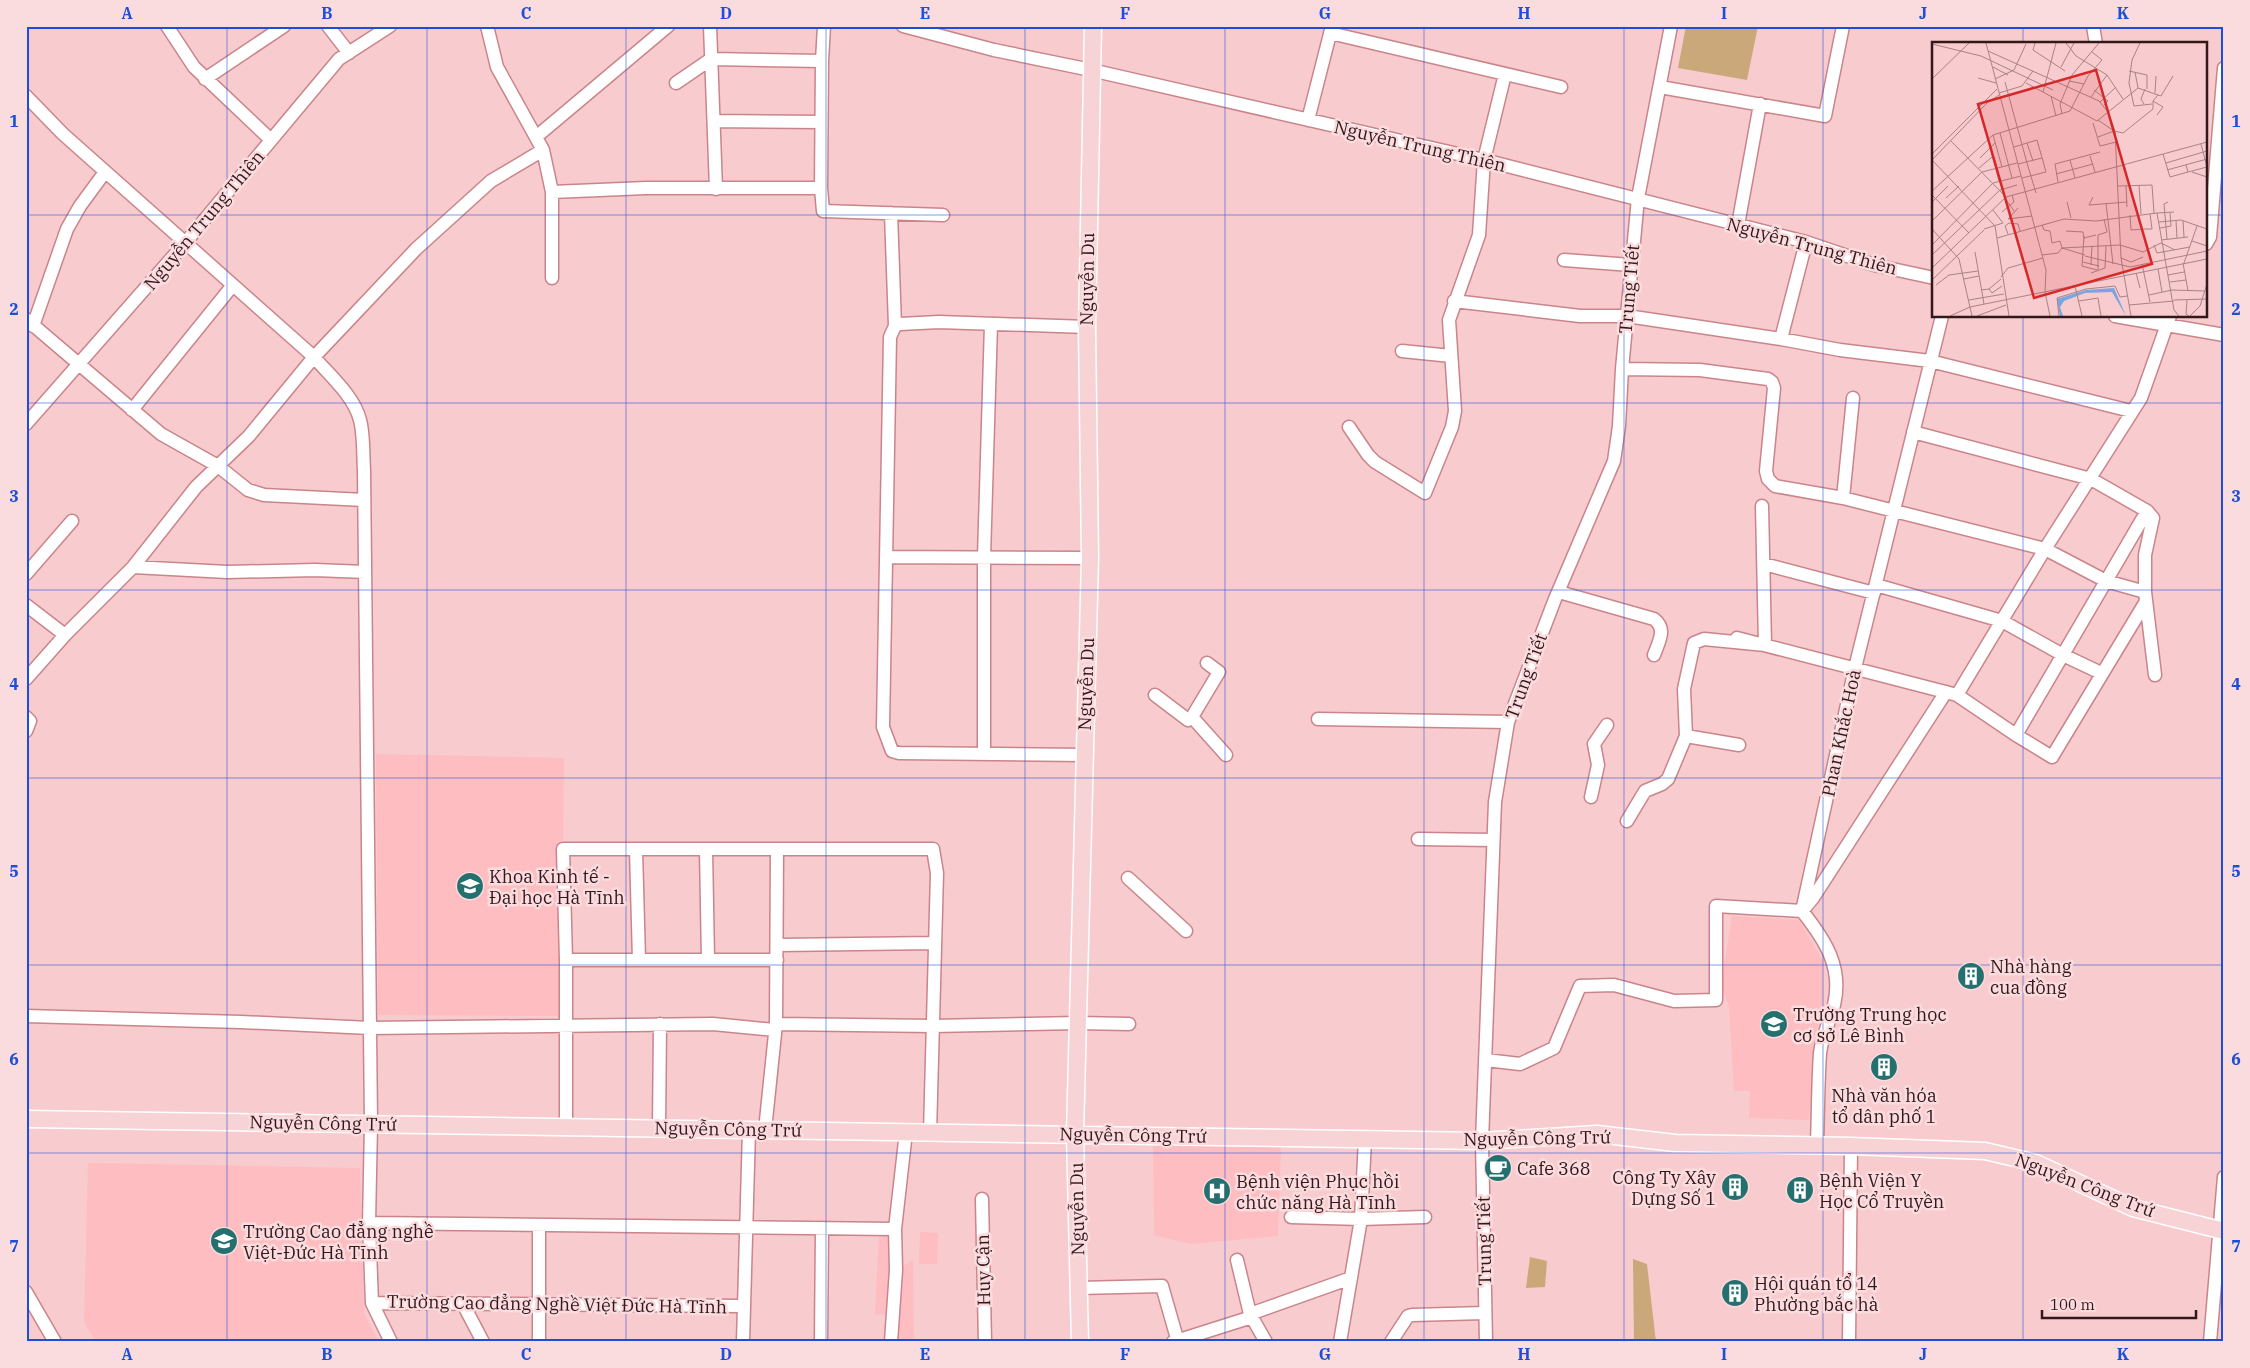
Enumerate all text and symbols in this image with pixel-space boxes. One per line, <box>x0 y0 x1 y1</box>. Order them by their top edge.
text: A <box>121 3 133 23</box>
text: B <box>321 3 333 23</box>
text: C <box>521 3 531 23</box>
text: D <box>720 3 732 23</box>
text: E <box>920 3 930 23</box>
text: F <box>1120 3 1130 23</box>
text: G <box>1319 3 1331 23</box>
text: H <box>1518 3 1531 23</box>
text: I <box>1721 3 1727 23</box>
text: J <box>1919 3 1927 23</box>
text: K <box>2117 3 2130 23</box>
inset map <box>1932 42 2208 318</box>
text: 1 <box>9 111 19 131</box>
text: 1 <box>2231 111 2241 131</box>
street label: Nguyễn Trung Thiên <box>1332 115 1508 177</box>
street label: Nguyễn Trung Thiên <box>139 145 269 295</box>
street label: Nguyễn Trung Thiên <box>1724 212 1900 280</box>
street label: Nguyễn Du <box>1075 232 1099 326</box>
street label: Trung Tiết <box>1614 243 1644 335</box>
text: 2 <box>9 299 19 319</box>
text: 2 <box>2231 299 2241 319</box>
text: 3 <box>9 486 19 506</box>
text: 3 <box>2231 486 2241 506</box>
street label: Trung Tiết <box>1500 630 1552 722</box>
street label: Nguyễn Du <box>1073 637 1099 731</box>
street label: Phan Khắc Hoà <box>1816 667 1866 799</box>
text: 4 <box>9 674 19 694</box>
text: 4 <box>2231 674 2241 694</box>
text: 5 <box>9 861 19 881</box>
text: 5 <box>2231 861 2241 881</box>
place label: Khoa Kinh tế - Đại học Hà Tĩnh <box>489 865 625 909</box>
school or university icon: Khoa Kinh tế - Đại học Hà Tĩnh <box>455 871 485 901</box>
place label: Nhà hàng cua đồng <box>1990 955 2072 999</box>
building icon: Nhà hàng cua đồng <box>1956 961 1986 991</box>
place label: Trường Trung học cơ sở Lê Bình <box>1793 1003 1947 1047</box>
school or university icon: Trường Trung học cơ sở Lê Bình <box>1759 1009 1789 1039</box>
text: 6 <box>9 1049 19 1069</box>
text: 6 <box>2231 1049 2241 1069</box>
building icon: Nhà văn hóa tổ dân phố 1 <box>1869 1052 1899 1082</box>
place label: Nhà văn hóa tổ dân phố 1 <box>1831 1084 1937 1128</box>
street label: Nguyễn Công Trứ <box>249 1110 397 1136</box>
street label: Nguyễn Công Trứ <box>654 1116 802 1142</box>
street label: Nguyễn Công Trứ <box>1059 1122 1207 1148</box>
street label: Nguyễn Công Trứ <box>1463 1125 1611 1151</box>
street label: Nguyễn Công Trứ <box>2012 1148 2158 1222</box>
cafe icon: Cafe 368 <box>1483 1153 1513 1183</box>
place label: Cafe 368 <box>1517 1157 1591 1180</box>
street label: Nguyễn Du <box>1065 1162 1089 1256</box>
place label: Công Ty Xây Dựng Số 1 <box>1612 1166 1716 1210</box>
place label: Bệnh Viện Y Học Cổ Truyền <box>1819 1169 1944 1213</box>
place label: Bệnh viện Phục hồi chức năng Hà Tĩnh <box>1236 1170 1400 1214</box>
building icon: Công Ty Xây Dựng Số 1 <box>1720 1172 1750 1202</box>
building icon: Bệnh Viện Y Học Cổ Truyền <box>1785 1175 1815 1205</box>
hospital icon: Bệnh viện Phục hồi chức năng Hà Tĩnh <box>1202 1176 1232 1206</box>
street label: Trung Tiết <box>1472 1196 1496 1286</box>
place label: Trường Cao đẳng nghề Việt-Đức Hà Tĩnh <box>243 1220 434 1264</box>
school or university icon: Trường Cao đẳng nghề Việt-Đức Hà Tĩnh <box>209 1226 239 1256</box>
street label: Huy Cận <box>971 1234 995 1306</box>
text: 7 <box>9 1236 19 1256</box>
text: 7 <box>2231 1236 2241 1256</box>
place label: Hội quán tổ 14 Phường bắc hà <box>1754 1272 1879 1316</box>
building icon: Hội quán tổ 14 Phường bắc hà <box>1720 1278 1750 1308</box>
scale bar <box>2042 1288 2196 1320</box>
street label: Trường Cao đẳng Nghề Việt Đức Hà Tĩnh <box>387 1290 727 1318</box>
text: 100 m <box>2050 1295 2095 1314</box>
text: A <box>121 1344 133 1364</box>
text: B <box>321 1344 333 1364</box>
text: C <box>521 1344 531 1364</box>
text: D <box>720 1344 732 1364</box>
text: E <box>920 1344 930 1364</box>
text: F <box>1120 1344 1130 1364</box>
text: G <box>1319 1344 1331 1364</box>
text: H <box>1518 1344 1531 1364</box>
text: I <box>1721 1344 1727 1364</box>
text: J <box>1919 1344 1927 1364</box>
text: K <box>2117 1344 2130 1364</box>

